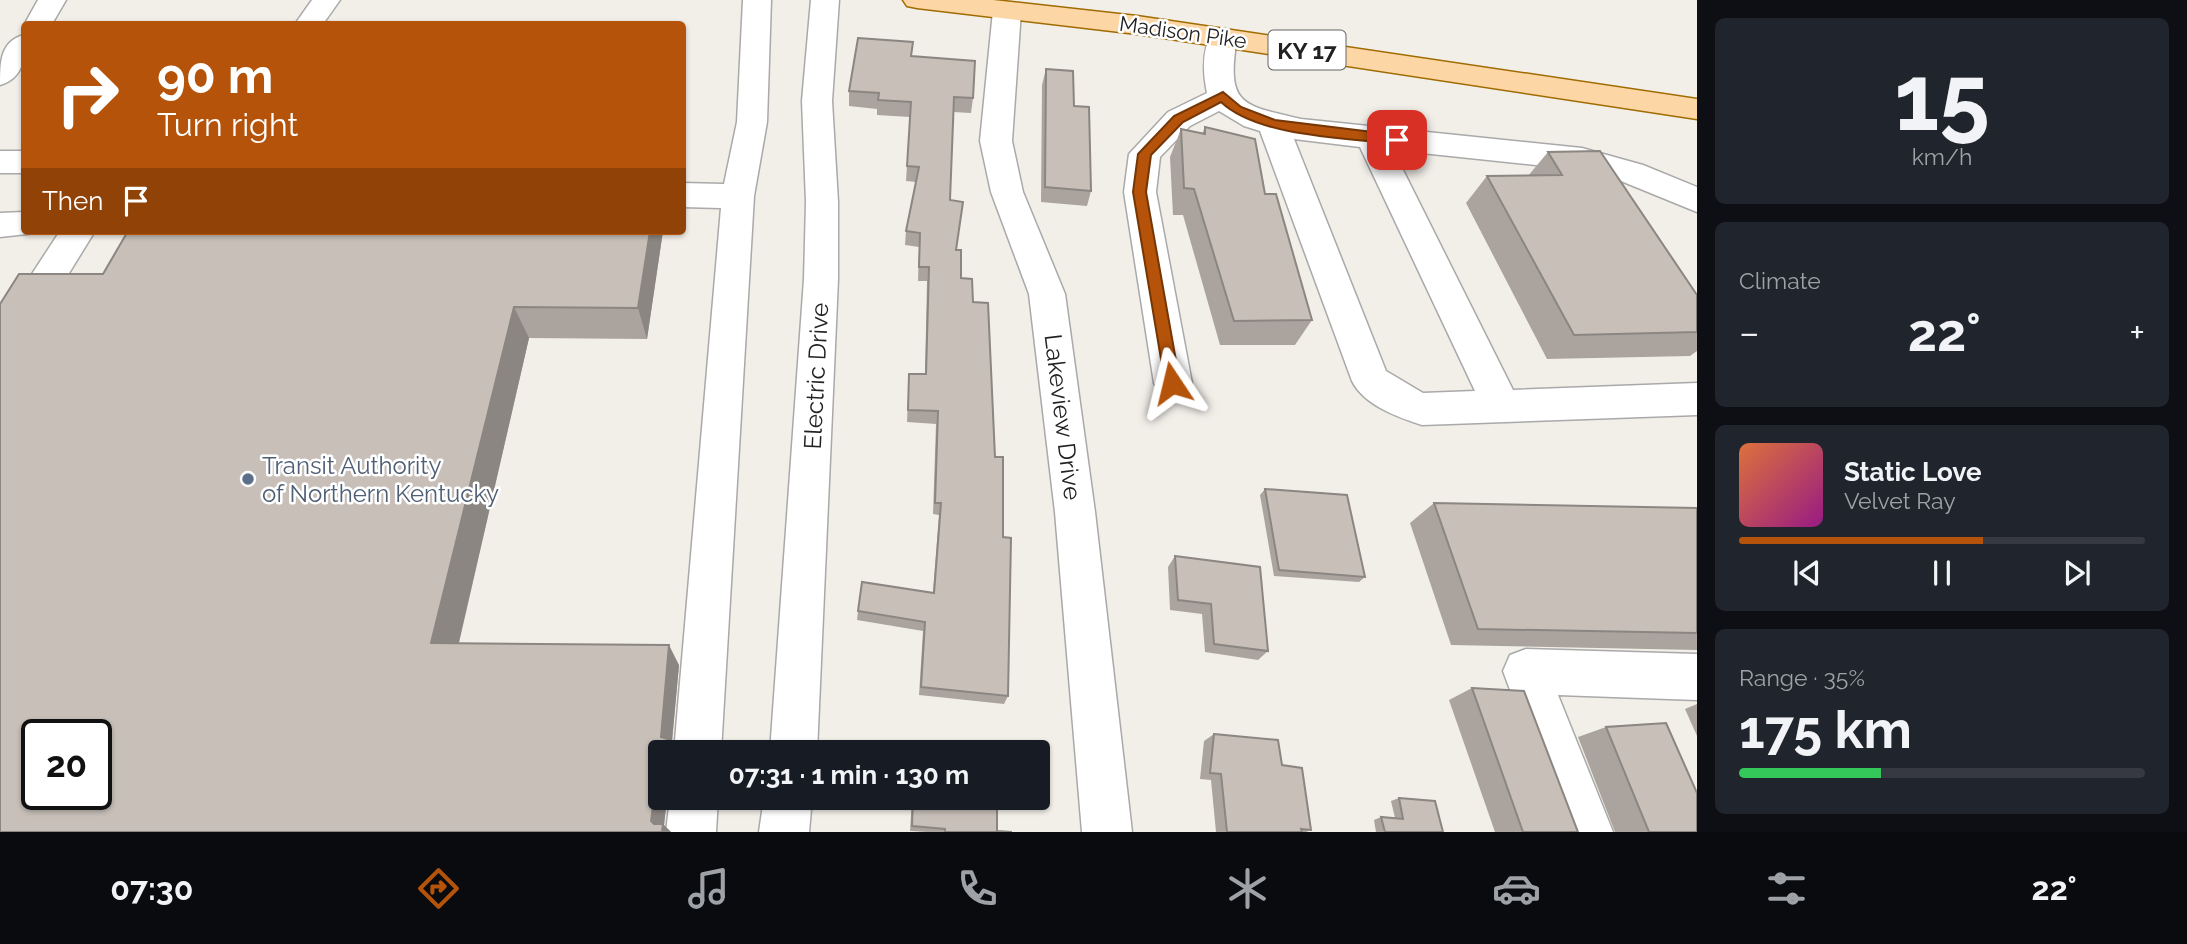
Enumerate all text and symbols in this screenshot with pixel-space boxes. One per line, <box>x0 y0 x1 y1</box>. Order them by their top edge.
street label: Madison Pike <box>1118 11 1248 53</box>
road number: KY 17 <box>1268 31 1346 70</box>
text: 15 <box>1894 44 1990 151</box>
text: 90 m <box>157 47 273 104</box>
icon: right <box>42 49 133 140</box>
text: Turn right <box>157 106 298 143</box>
pin <box>1367 110 1427 170</box>
icon: arrive <box>1378 121 1416 159</box>
text: km/h <box>1912 143 1972 170</box>
icon: arrive <box>117 182 155 220</box>
text: Then <box>42 186 103 216</box>
text: Climate <box>1739 267 1821 294</box>
street label: Electric Drive <box>798 302 834 450</box>
text: 22° <box>1908 302 1981 363</box>
text: − <box>1739 310 1759 355</box>
text: + <box>2129 310 2145 355</box>
street label: Lakeview Drive <box>1038 332 1088 502</box>
position arrow <box>1135 346 1209 420</box>
place label: Transit Authority of Northern Kentucky <box>262 451 499 508</box>
text: Static Love <box>1844 457 1982 487</box>
marker: Transit Authority of Northern Kentucky <box>240 471 256 487</box>
text: Velvet Ray <box>1844 487 1956 514</box>
icon: previous <box>1788 554 1826 592</box>
icon: pause <box>1923 554 1961 592</box>
icon: next <box>2058 554 2096 592</box>
text: Range · 35% <box>1739 664 1865 691</box>
text: 175 km <box>1739 699 1912 760</box>
speed limit sign: 20 <box>21 719 112 810</box>
text: 07:31 · 1 min · 130 m <box>729 760 969 790</box>
icon: directions <box>414 864 463 913</box>
icon: music <box>684 864 733 913</box>
icon: phone <box>953 864 1002 913</box>
icon: climate <box>1223 864 1272 913</box>
icon: car <box>1492 864 1541 913</box>
icon: filters <box>1762 864 1811 913</box>
text: 07:30 <box>110 870 193 907</box>
text: 22° <box>2032 870 2077 907</box>

